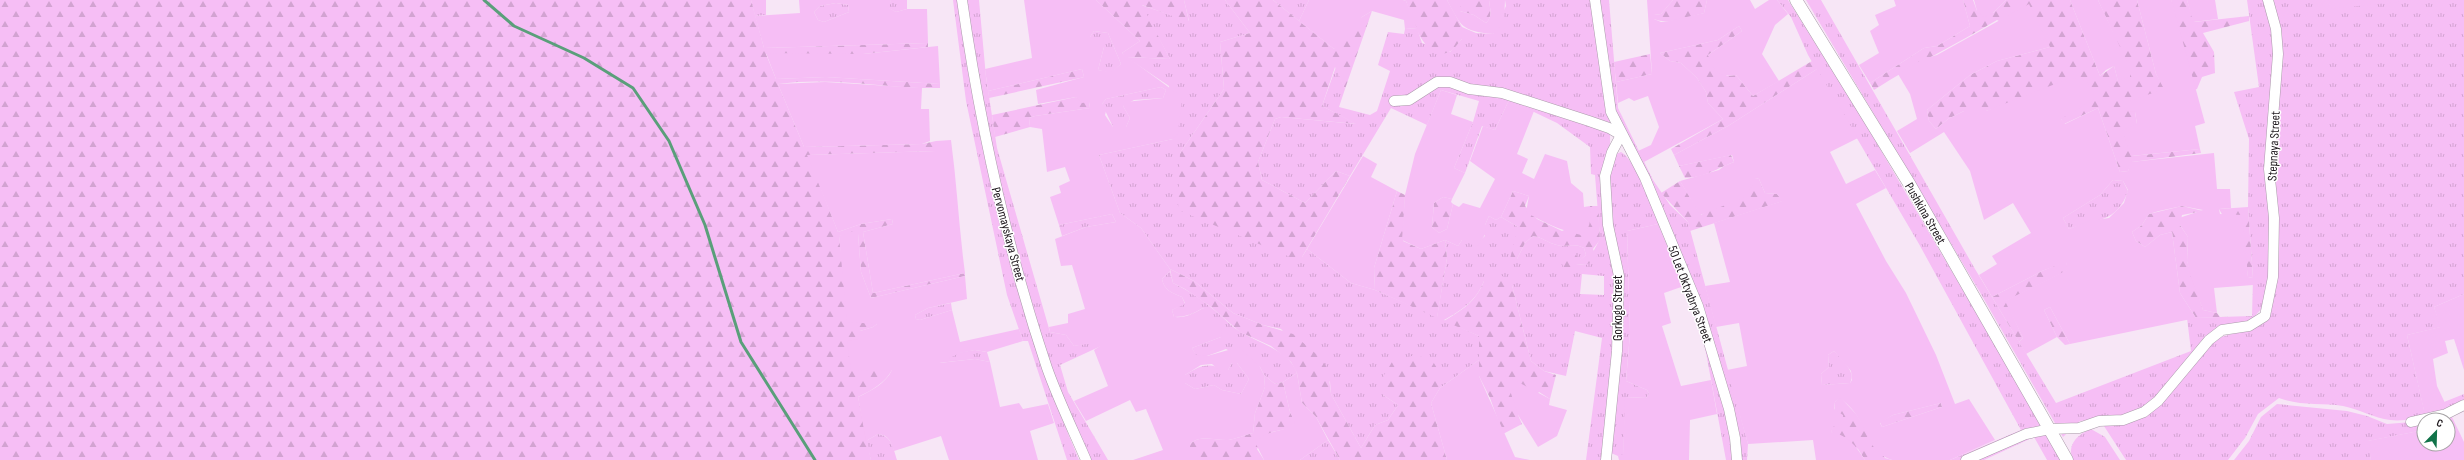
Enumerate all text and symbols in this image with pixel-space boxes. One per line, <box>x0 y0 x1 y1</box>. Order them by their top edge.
street label: Stepnaya Street <box>2264 111 2284 181</box>
street label: Pushkina Street <box>1901 180 1949 247</box>
street label: Pervomayskaya Street <box>988 185 1028 283</box>
street label: 50 Let Oktyabrya Street <box>1664 244 1716 345</box>
street label: Gorkogo Street <box>1610 275 1626 341</box>
north arrow <box>2416 412 2456 452</box>
text: С <box>2435 416 2445 430</box>

